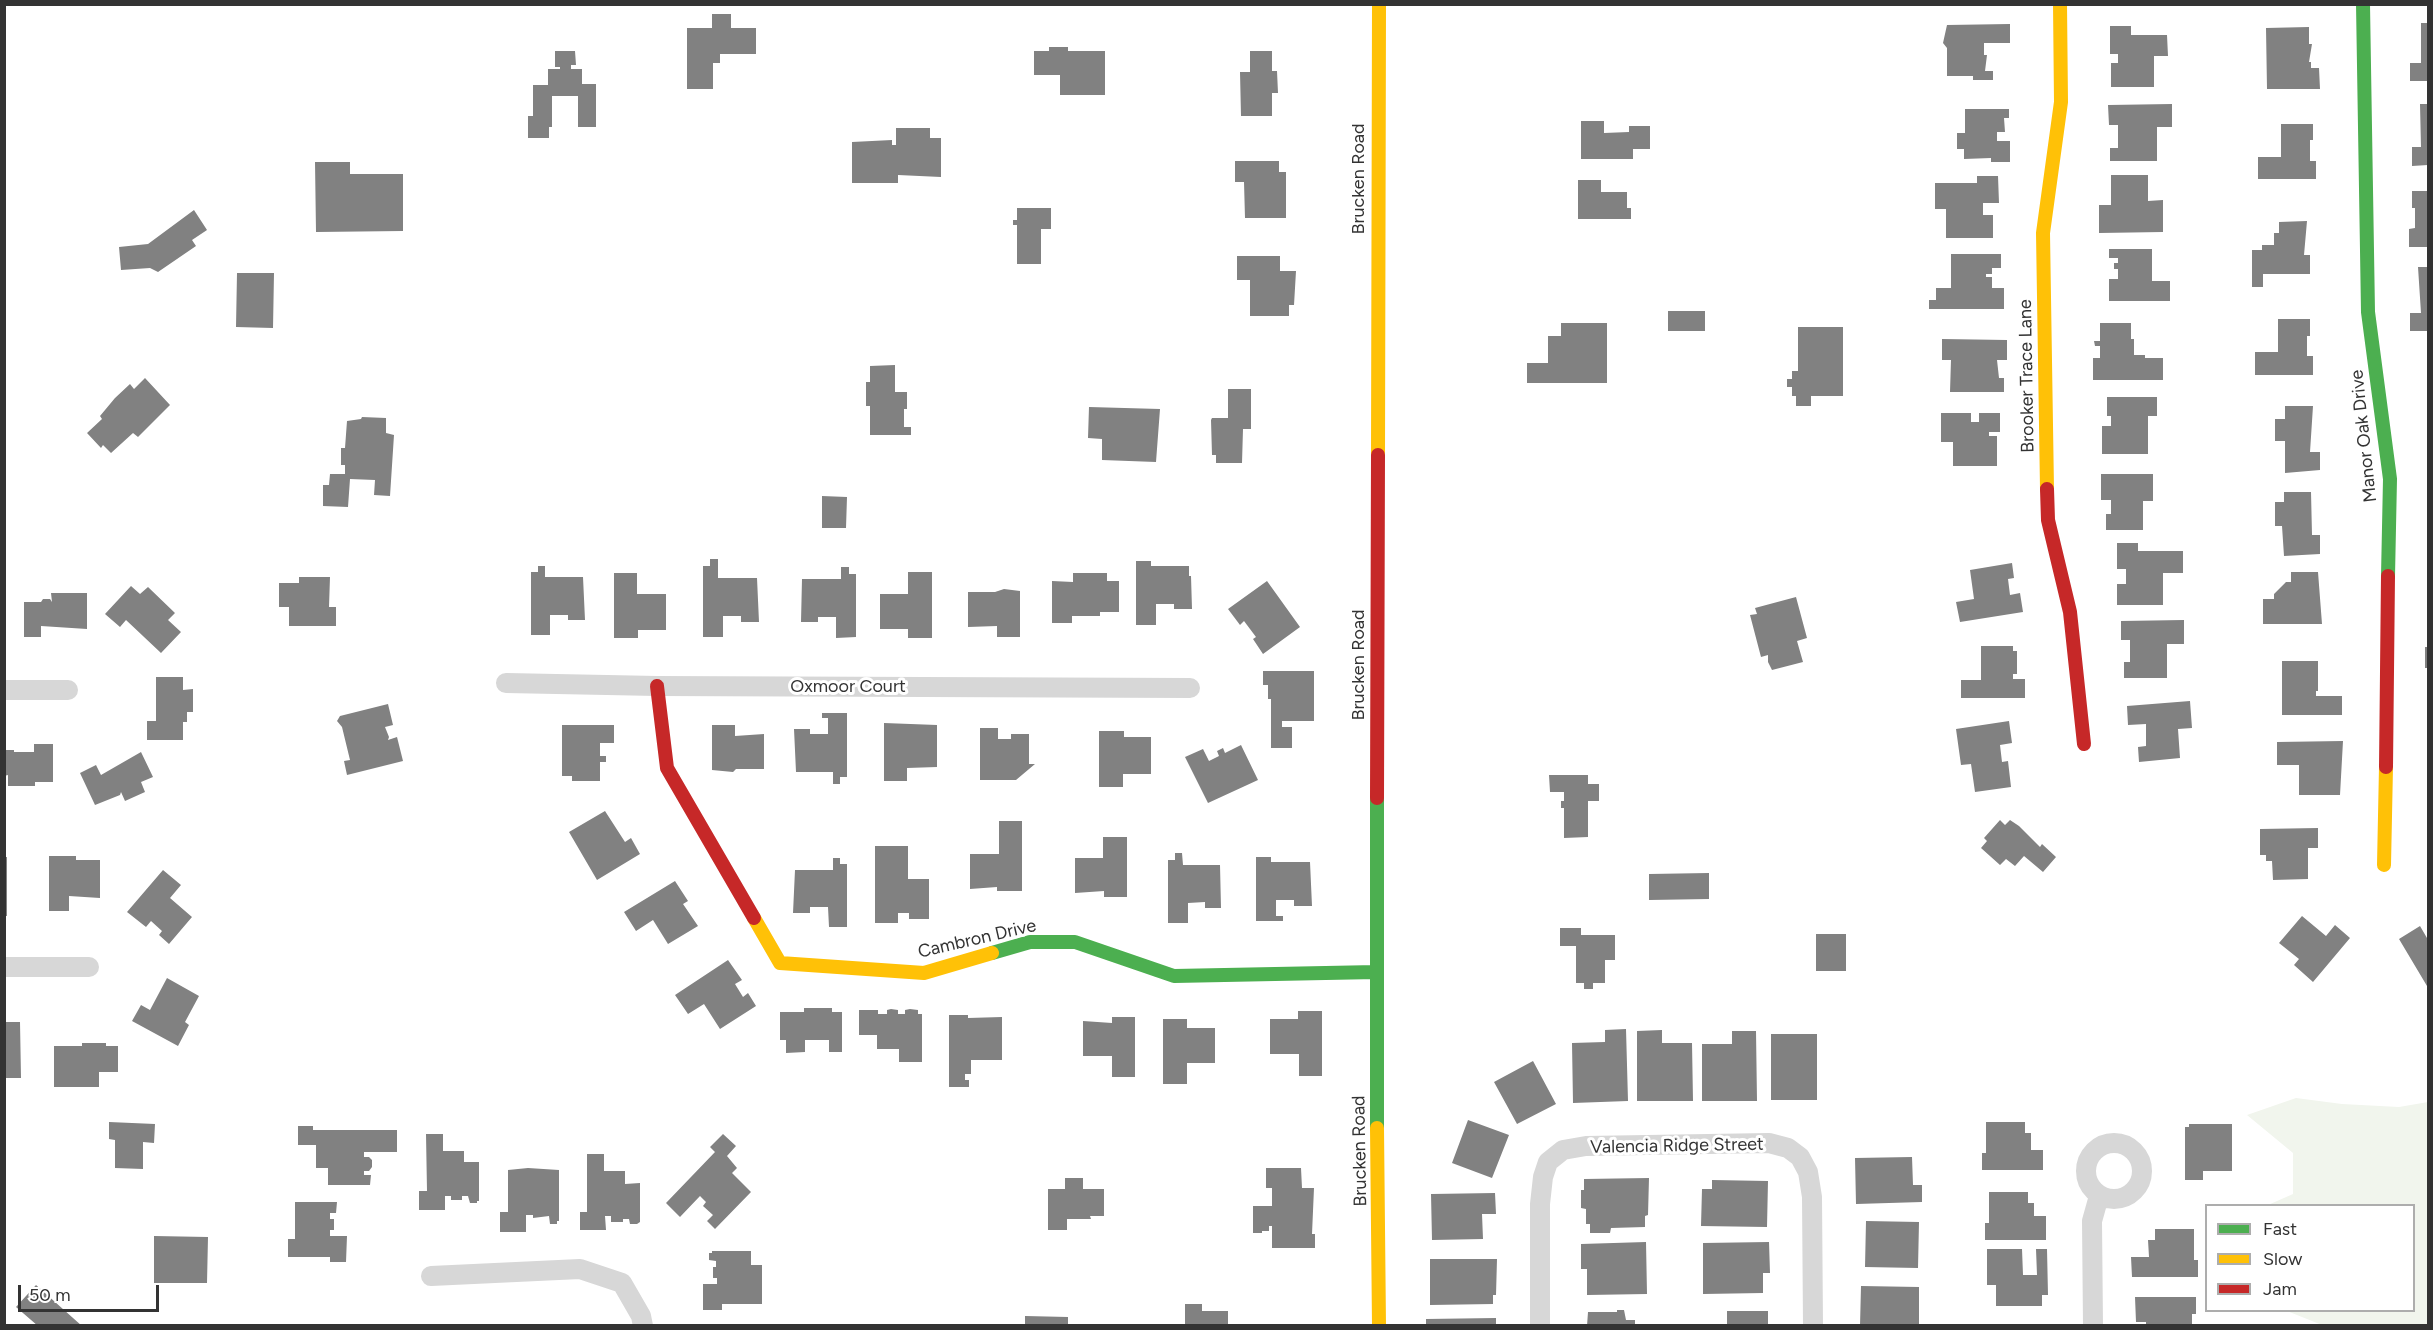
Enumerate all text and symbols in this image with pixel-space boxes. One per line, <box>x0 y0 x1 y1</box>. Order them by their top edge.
street label: Brucken Road <box>1348 123 1370 235</box>
street label: Brooker Trace Lane <box>2015 299 2039 453</box>
street label: Manor Oak Drive <box>2346 369 2382 503</box>
street label: Brucken Road <box>1348 609 1370 721</box>
street label: Oxmoor Court <box>790 676 906 698</box>
street label: Cambron Drive <box>916 915 1038 963</box>
street label: Brucken Road <box>1348 1095 1372 1207</box>
street label: Valencia Ridge Street <box>1590 1134 1764 1158</box>
legend <box>2205 1204 2415 1312</box>
text: Fast <box>2263 1218 2297 1240</box>
text: Slow <box>2263 1248 2302 1270</box>
scale bar <box>21 1273 162 1311</box>
text: Jam <box>2263 1278 2297 1300</box>
text: 50 m <box>29 1284 71 1306</box>

